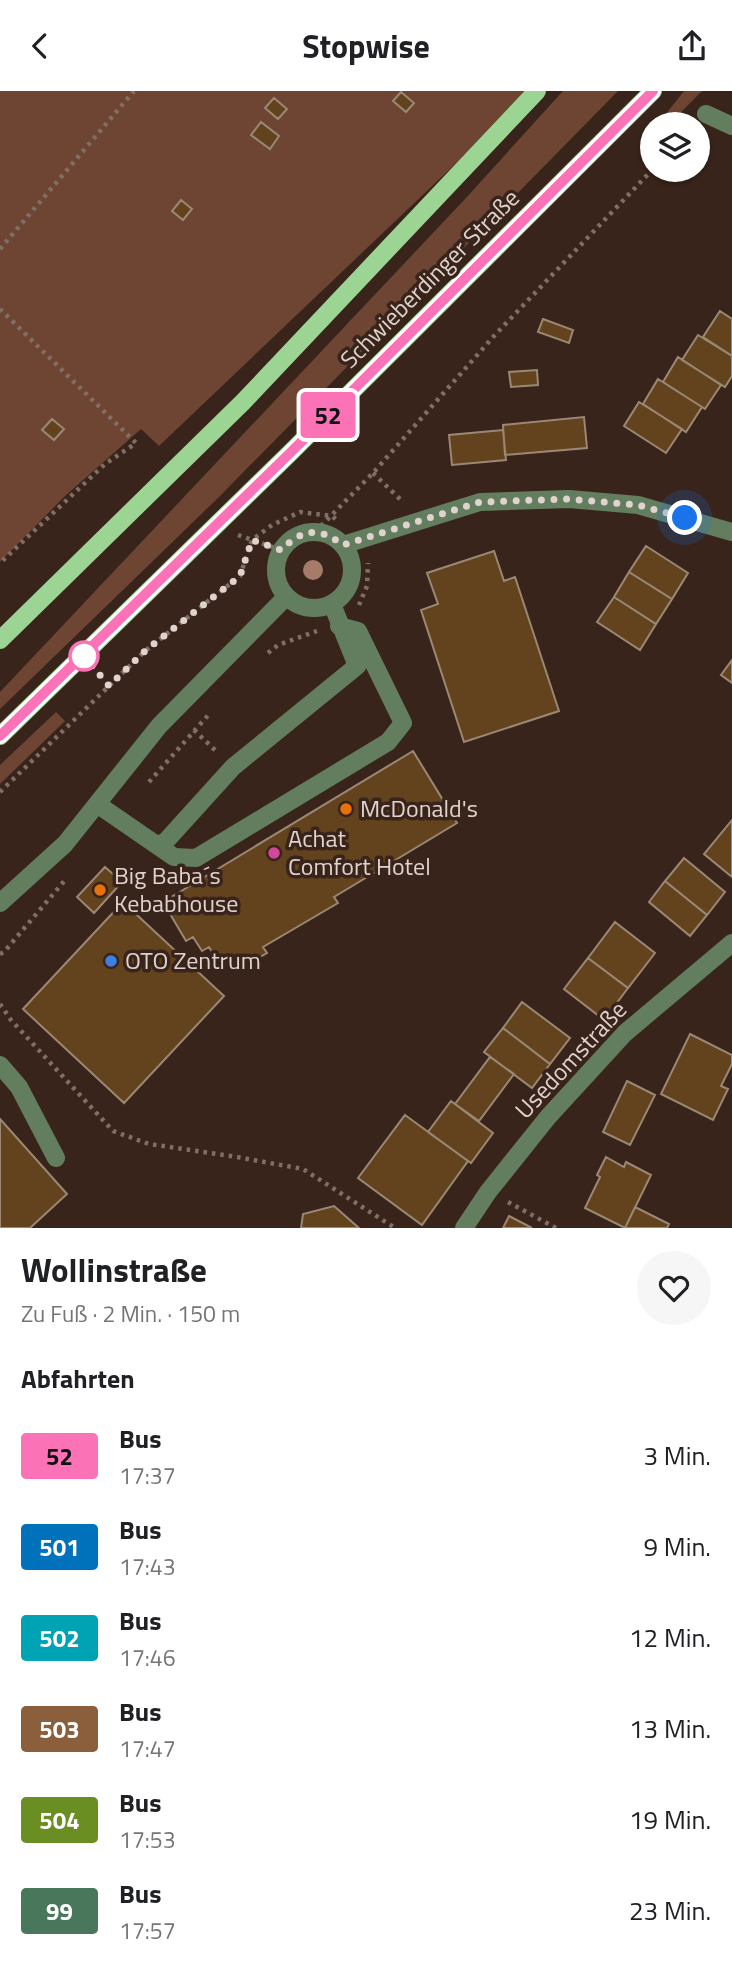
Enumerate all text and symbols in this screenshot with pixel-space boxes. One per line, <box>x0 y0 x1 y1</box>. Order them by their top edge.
text: Stopwise <box>302 22 430 70</box>
icon: back <box>21 27 59 65</box>
icon: share <box>673 27 711 65</box>
map controls <box>640 112 710 182</box>
button: layers <box>640 112 710 182</box>
street label: Schwieberdinger Straße <box>331 180 527 376</box>
line badge: 52 <box>296 392 360 438</box>
text: 52 <box>315 397 341 433</box>
your location <box>667 500 702 535</box>
unlabelled marker <box>69 641 99 671</box>
place label: McDonald's <box>360 790 478 826</box>
marker: McDonald's <box>338 801 354 817</box>
place label: Achat Comfort Hotel <box>288 820 431 884</box>
marker: Achat Comfort Hotel <box>266 845 282 861</box>
place label: Big Baba´s Kebabhouse <box>114 857 238 921</box>
marker: Big Baba´s Kebabhouse <box>92 882 108 898</box>
place label: OTO Zentrum <box>125 942 261 978</box>
marker: OTO Zentrum <box>103 953 119 969</box>
street label: Usedomstraße <box>506 992 635 1126</box>
text: Wollinstraße <box>21 1245 207 1295</box>
button: heart <box>637 1251 711 1325</box>
text: Zu Fuß · 2 Min. · 150 m <box>21 1296 240 1331</box>
text: Abfahrten <box>21 1359 135 1398</box>
text: Bus <box>119 1419 161 1458</box>
text: 3 Min. <box>644 1436 711 1475</box>
text: 52 <box>46 1438 73 1474</box>
text: 17:37 <box>119 1458 176 1493</box>
text: Bus <box>119 1510 161 1549</box>
text: 9 Min. <box>644 1527 711 1566</box>
text: 501 <box>39 1529 80 1565</box>
text: 17:43 <box>119 1549 176 1584</box>
text: Bus <box>119 1601 161 1640</box>
text: 12 Min. <box>629 1618 711 1657</box>
text: 502 <box>39 1620 80 1656</box>
text: 17:46 <box>119 1640 176 1675</box>
text: Bus <box>119 1692 161 1731</box>
text: 13 Min. <box>629 1709 711 1748</box>
text: 503 <box>39 1711 80 1747</box>
text: 17:47 <box>119 1731 176 1766</box>
text: Bus <box>119 1783 161 1822</box>
text: 19 Min. <box>629 1800 711 1839</box>
text: 504 <box>39 1802 80 1838</box>
text: 17:53 <box>119 1822 176 1857</box>
text: Bus <box>119 1874 161 1913</box>
text: 23 Min. <box>629 1891 711 1930</box>
text: 99 <box>46 1893 73 1929</box>
text: 17:57 <box>119 1913 176 1948</box>

